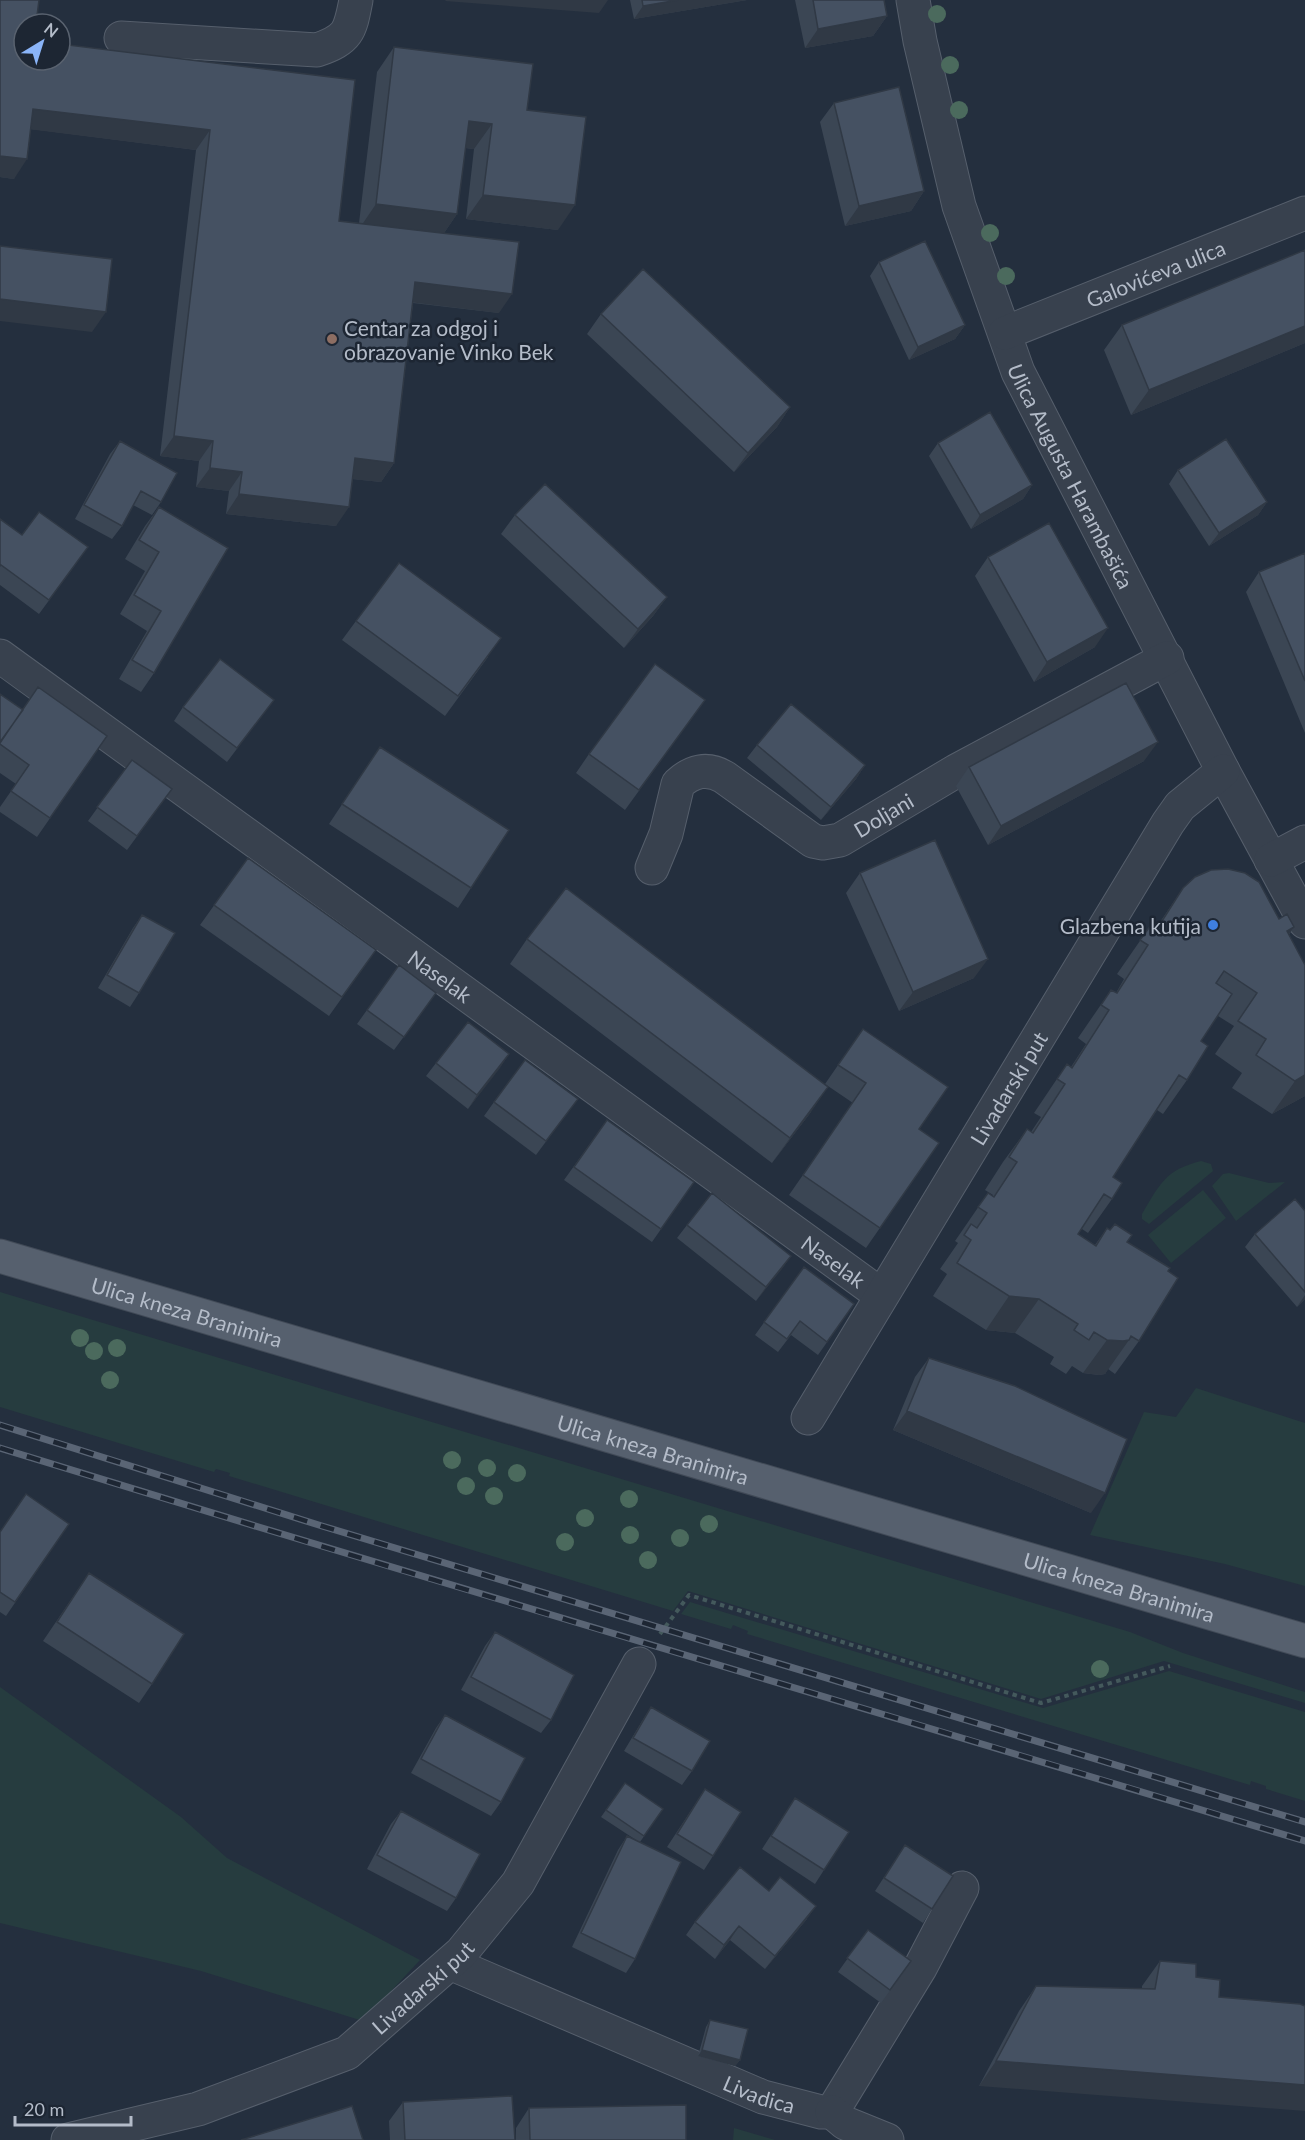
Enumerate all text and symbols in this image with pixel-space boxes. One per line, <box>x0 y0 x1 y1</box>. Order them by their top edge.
north arrow <box>12 12 72 72</box>
text: N <box>41 19 62 41</box>
street label: Galovićeva ulica <box>1082 234 1229 312</box>
place label: Centar za odgoj i obrazovanje Vinko Bek <box>344 315 554 364</box>
marker: Centar za odgoj i obrazovanje Vinko Bek <box>325 332 339 346</box>
street label: Ulica Augusta Harambašića <box>1004 360 1139 592</box>
street label: Doljani <box>849 787 917 842</box>
place label: Glazbena kutija <box>1060 913 1201 938</box>
marker: Glazbena kutija <box>1206 918 1220 932</box>
street label: Naselak <box>404 944 477 1007</box>
street label: Livadarski put <box>964 1026 1052 1149</box>
street label: Naselak <box>797 1229 871 1292</box>
street label: Ulica kneza Branimira <box>88 1271 286 1351</box>
street label: Ulica kneza Branimira <box>555 1409 752 1489</box>
street label: Ulica kneza Branimira <box>1021 1546 1218 1626</box>
street label: Livadarski put <box>366 1935 479 2039</box>
street label: Livadica <box>720 2069 798 2117</box>
scale bar <box>15 2089 130 2127</box>
text: 20 m <box>24 2098 64 2120</box>

